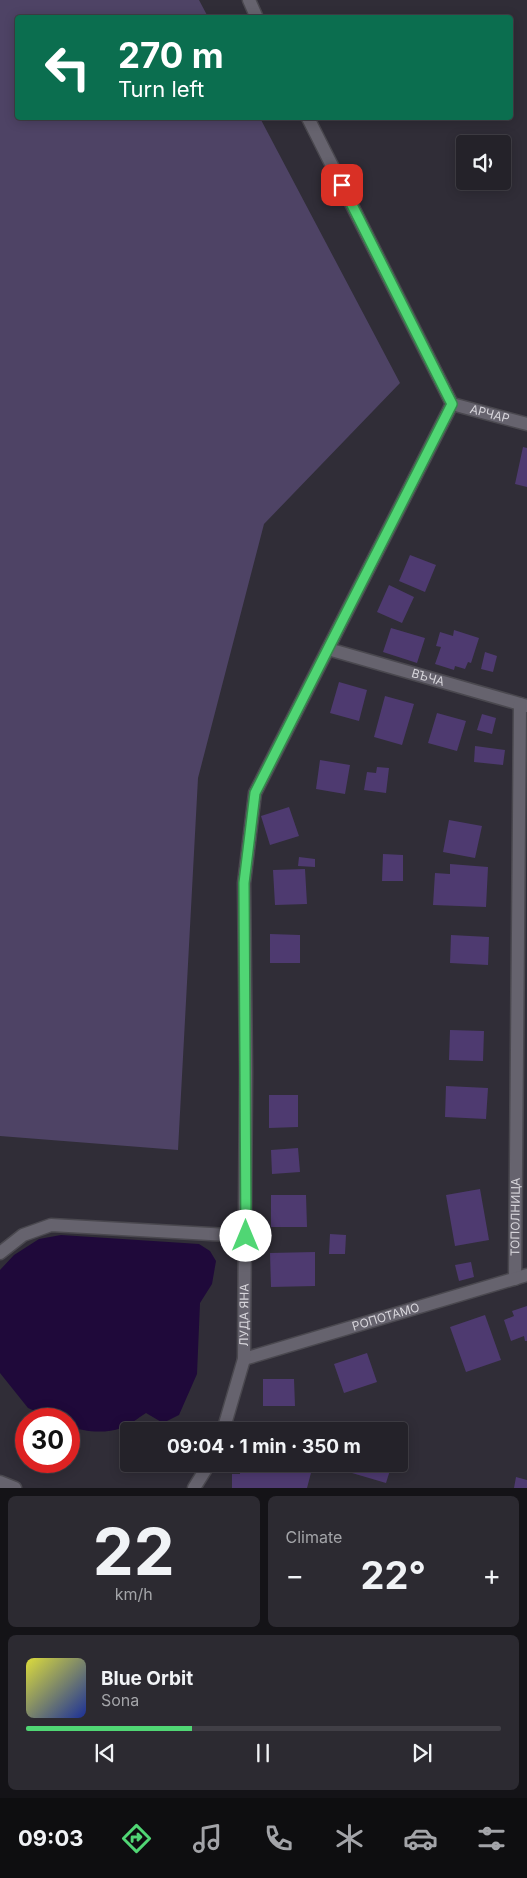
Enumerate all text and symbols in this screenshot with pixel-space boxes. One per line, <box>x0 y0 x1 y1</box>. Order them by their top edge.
text: 270 m <box>118 34 224 76</box>
icon: left <box>35 35 100 100</box>
text: Turn left <box>118 76 204 102</box>
map controls <box>456 135 511 190</box>
button: sound <box>456 135 511 190</box>
pin <box>321 164 363 206</box>
icon: arrive <box>328 171 356 199</box>
street label: АРЧАР <box>468 401 512 426</box>
street label: ВЪЧА <box>410 665 446 689</box>
street label: ТОПОЛНИЦА <box>507 1178 523 1256</box>
position arrow <box>219 1209 271 1261</box>
street label: ЛУДА ЯНА <box>236 1283 252 1347</box>
street label: РОПОТАМО <box>350 1299 421 1334</box>
speed limit sign: 30 <box>15 1408 80 1473</box>
text: 09:04 · 1 min · 350 m <box>167 1435 361 1458</box>
text: 22 <box>93 1512 175 1591</box>
text: Climate <box>286 1527 342 1547</box>
text: 22° <box>361 1552 426 1598</box>
text: − <box>286 1558 304 1592</box>
text: + <box>482 1558 501 1592</box>
text: km/h <box>115 1584 153 1604</box>
text: Blue Orbit <box>101 1667 193 1690</box>
text: Sona <box>101 1690 139 1710</box>
icon: previous <box>91 1739 119 1767</box>
icon: pause <box>249 1739 277 1767</box>
icon: next <box>408 1739 436 1767</box>
icon: directions <box>119 1821 154 1856</box>
icon: music <box>190 1821 225 1856</box>
icon: phone <box>261 1821 296 1856</box>
icon: climate <box>332 1821 367 1856</box>
icon: car <box>403 1821 438 1856</box>
icon: filters <box>474 1821 509 1856</box>
text: 09:03 <box>18 1825 83 1851</box>

